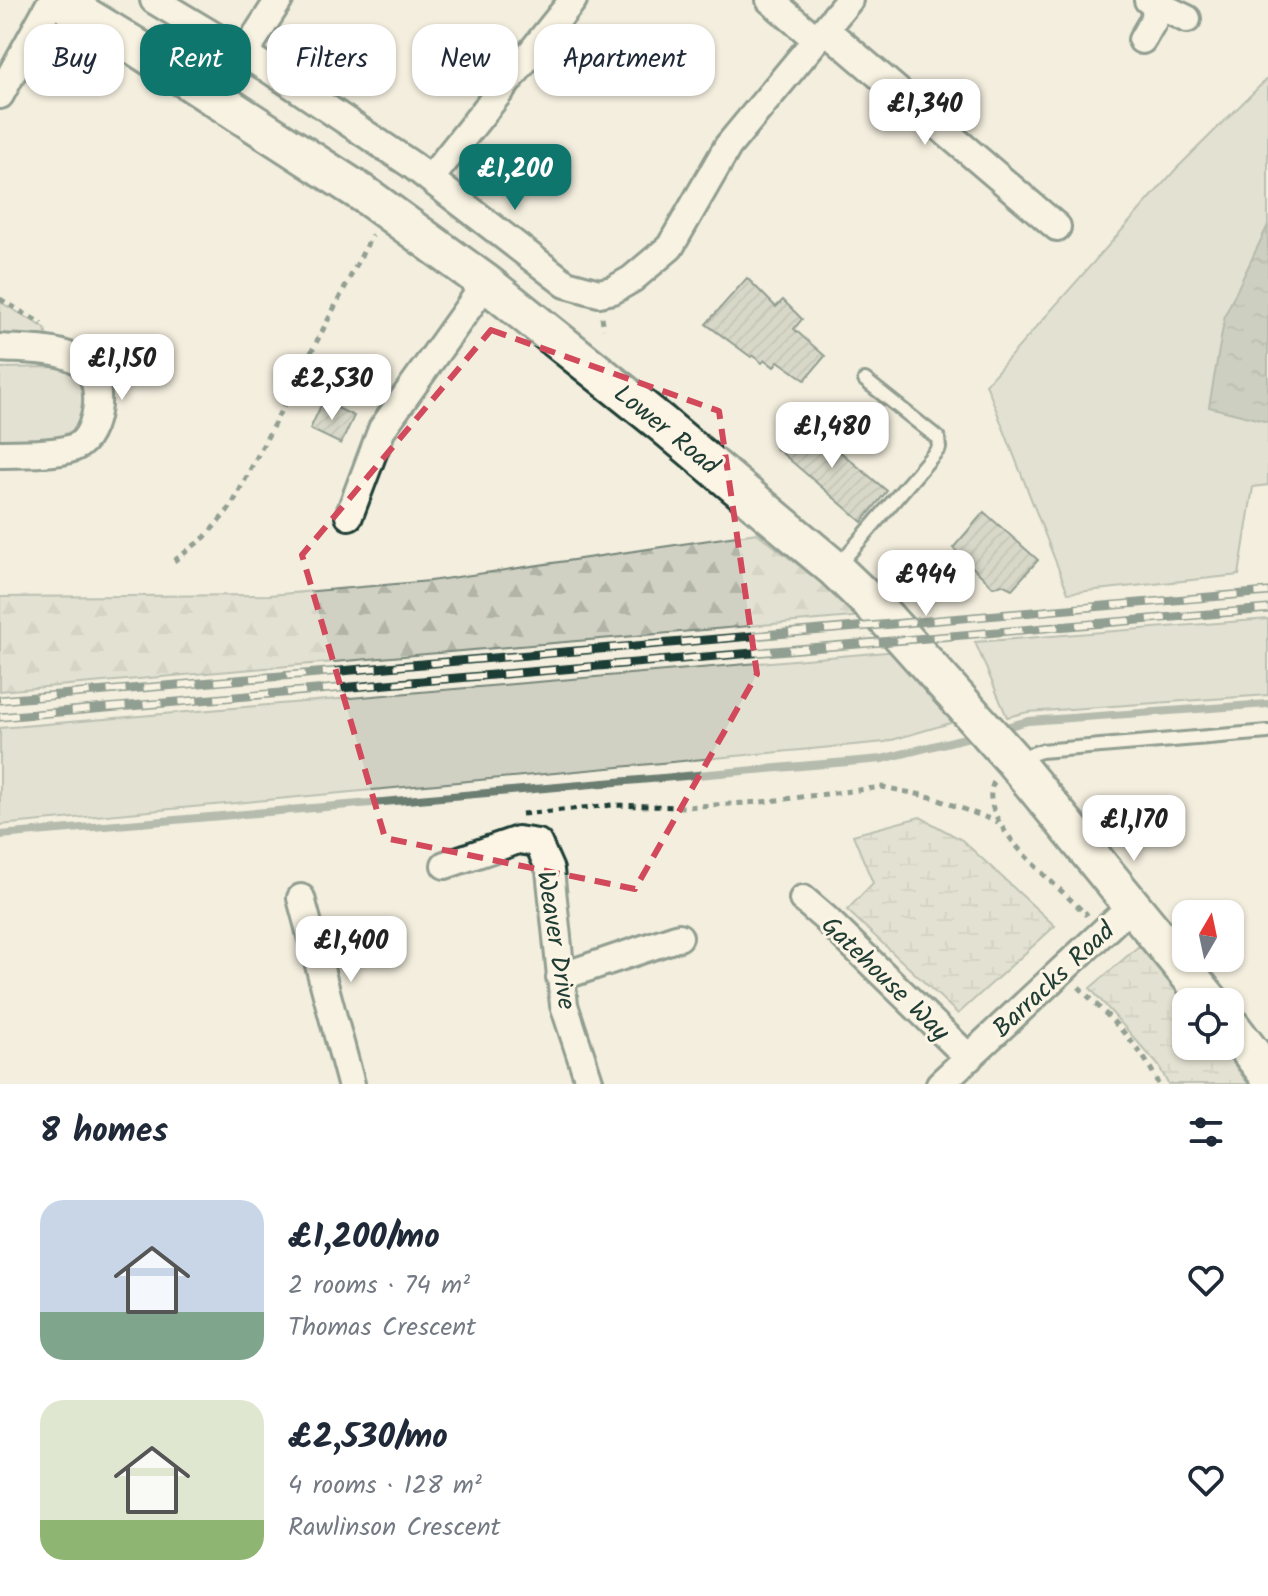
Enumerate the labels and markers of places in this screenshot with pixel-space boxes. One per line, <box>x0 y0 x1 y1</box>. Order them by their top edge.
pin: £1,340 <box>860 79 990 147</box>
pin: £1,200 <box>450 144 580 212</box>
pin: £1,150 <box>57 334 187 402</box>
pin: £2,530 <box>267 354 397 422</box>
pin: £1,480 <box>767 402 897 470</box>
pin: £944 <box>879 550 973 618</box>
pin: £1,170 <box>1069 795 1199 863</box>
pin: £1,400 <box>286 916 416 984</box>

